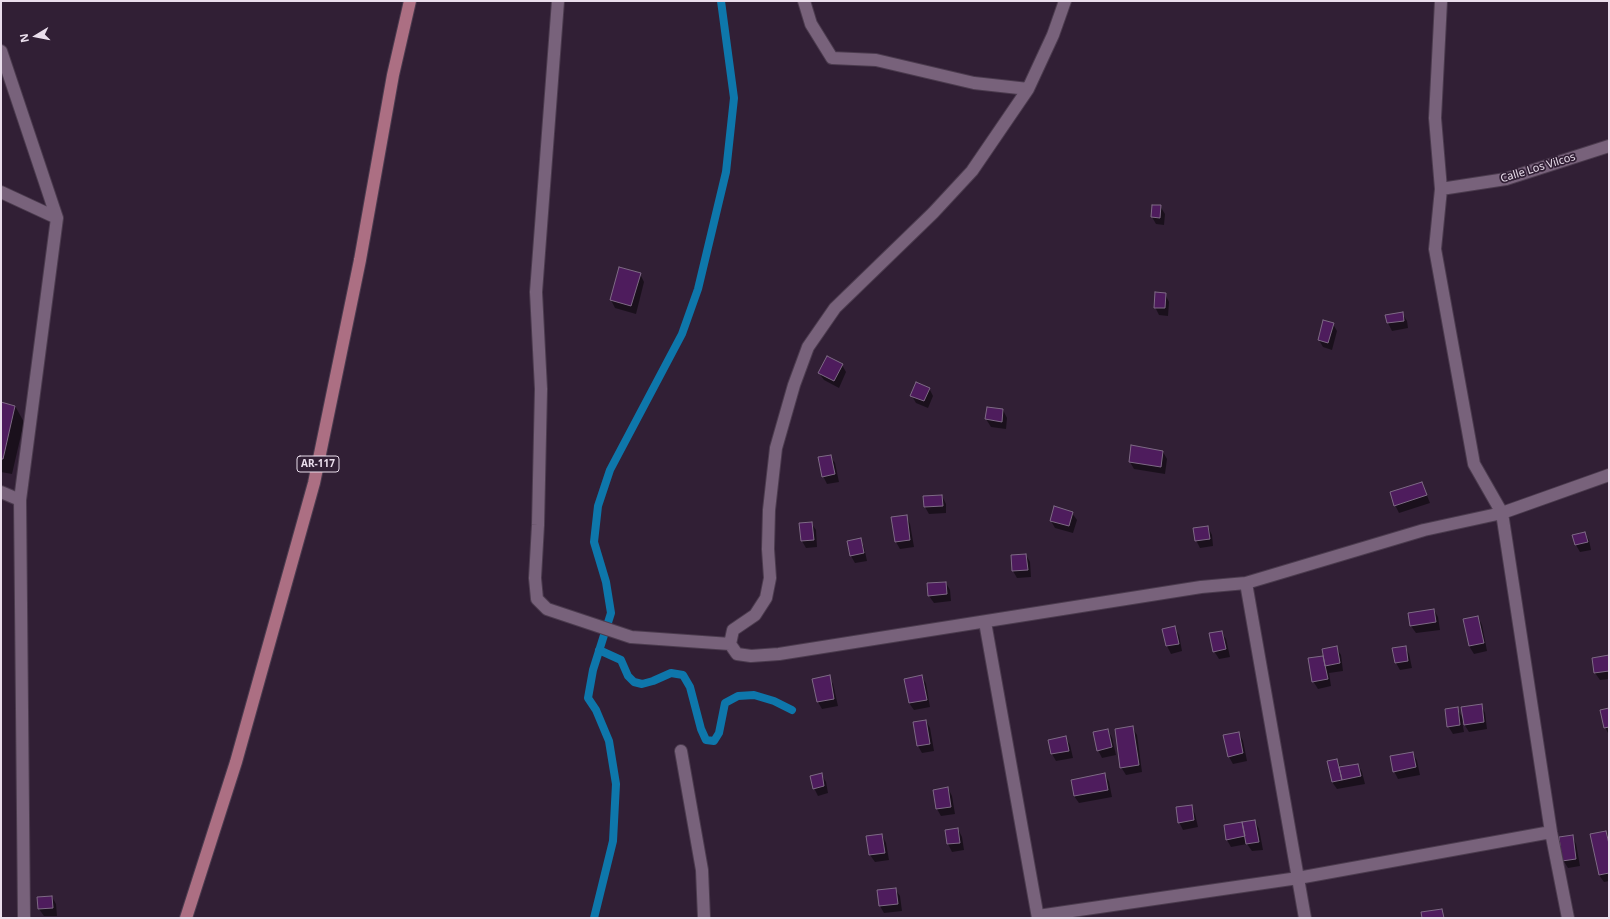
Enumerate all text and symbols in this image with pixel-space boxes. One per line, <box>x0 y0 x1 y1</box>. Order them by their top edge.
north arrow <box>16 16 56 56</box>
text: N <box>16 32 32 44</box>
street label: Calle Los Vilcos <box>1499 150 1577 186</box>
road number: AR-117 <box>297 456 339 472</box>

